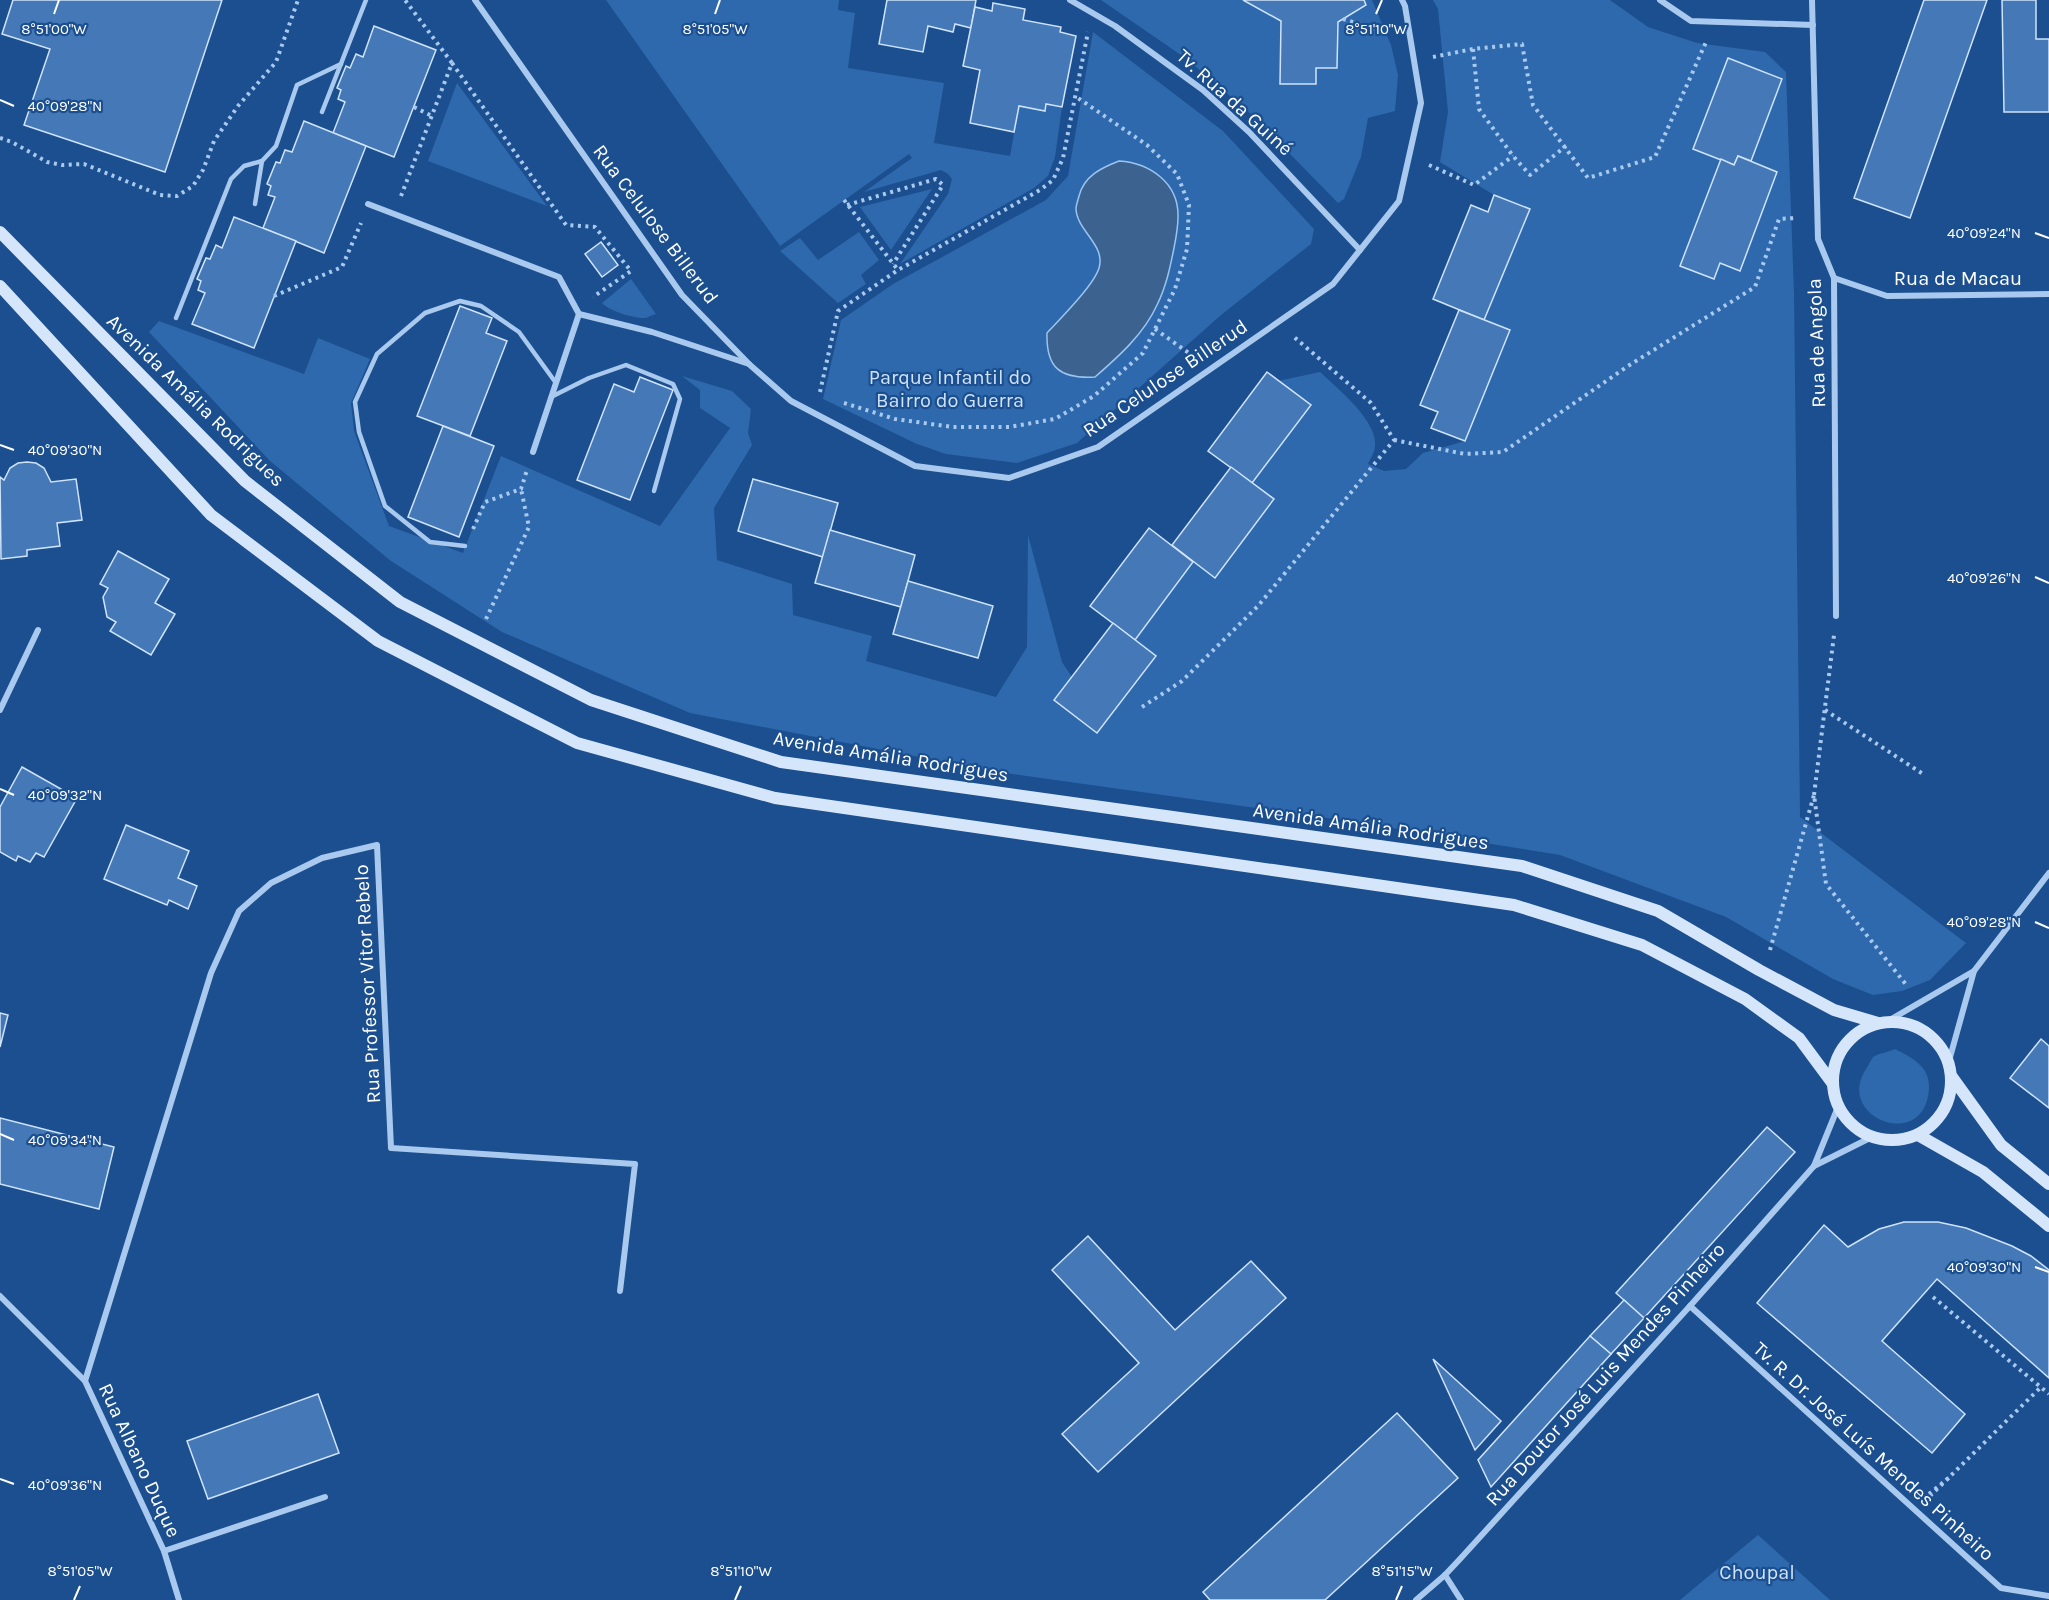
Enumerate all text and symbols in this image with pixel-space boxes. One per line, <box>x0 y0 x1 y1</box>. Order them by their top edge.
text: 8°51'00"W <box>21 20 87 38</box>
text: 8°51'05"W <box>682 20 748 38</box>
text: 8°51'10"W <box>1345 20 1407 38</box>
street label: Tv. Rua da Guiné <box>1172 44 1297 160</box>
text: 40°09'28"N <box>28 97 102 115</box>
street label: Rua Celulose Billerud <box>588 140 723 308</box>
text: 40°09'24"N <box>1947 224 2021 242</box>
street label: Rua de Macau <box>1894 267 2022 290</box>
street label: Rua de Angola <box>1803 278 1830 408</box>
street label: Avenida Amália Rodrigues <box>102 309 289 491</box>
street label: Rua Celulose Billerud <box>1079 315 1252 442</box>
park label: Parque Infantil do Bairro do Guerra <box>869 366 1031 412</box>
text: 40°09'30"N <box>28 441 102 459</box>
text: 40°09'26"N <box>1947 569 2021 587</box>
street label: Avenida Amália Rodrigues <box>772 727 1010 786</box>
text: 40°09'32"N <box>28 786 102 804</box>
street label: Avenida Amália Rodrigues <box>1252 799 1490 854</box>
street label: Rua Professor Vitor Rebelo <box>350 864 385 1104</box>
text: 40°09'28"N <box>1947 913 2021 931</box>
text: 40°09'34"N <box>28 1131 102 1149</box>
street label: Rua Doutor José Luis Mendes Pinheiro <box>1481 1238 1730 1511</box>
text: 40°09'30"N <box>1947 1258 2021 1276</box>
street label: Tv. R. Dr. José Luís Mendes Pinheiro <box>1749 1337 1999 1566</box>
street label: Rua Albano Duque <box>94 1380 185 1541</box>
text: 40°09'36"N <box>28 1476 102 1494</box>
park label: Choupal <box>1719 1561 1795 1584</box>
text: 8°51'05"W <box>47 1562 113 1580</box>
text: 8°51'10"W <box>710 1562 772 1580</box>
text: 8°51'15"W <box>1371 1562 1433 1580</box>

